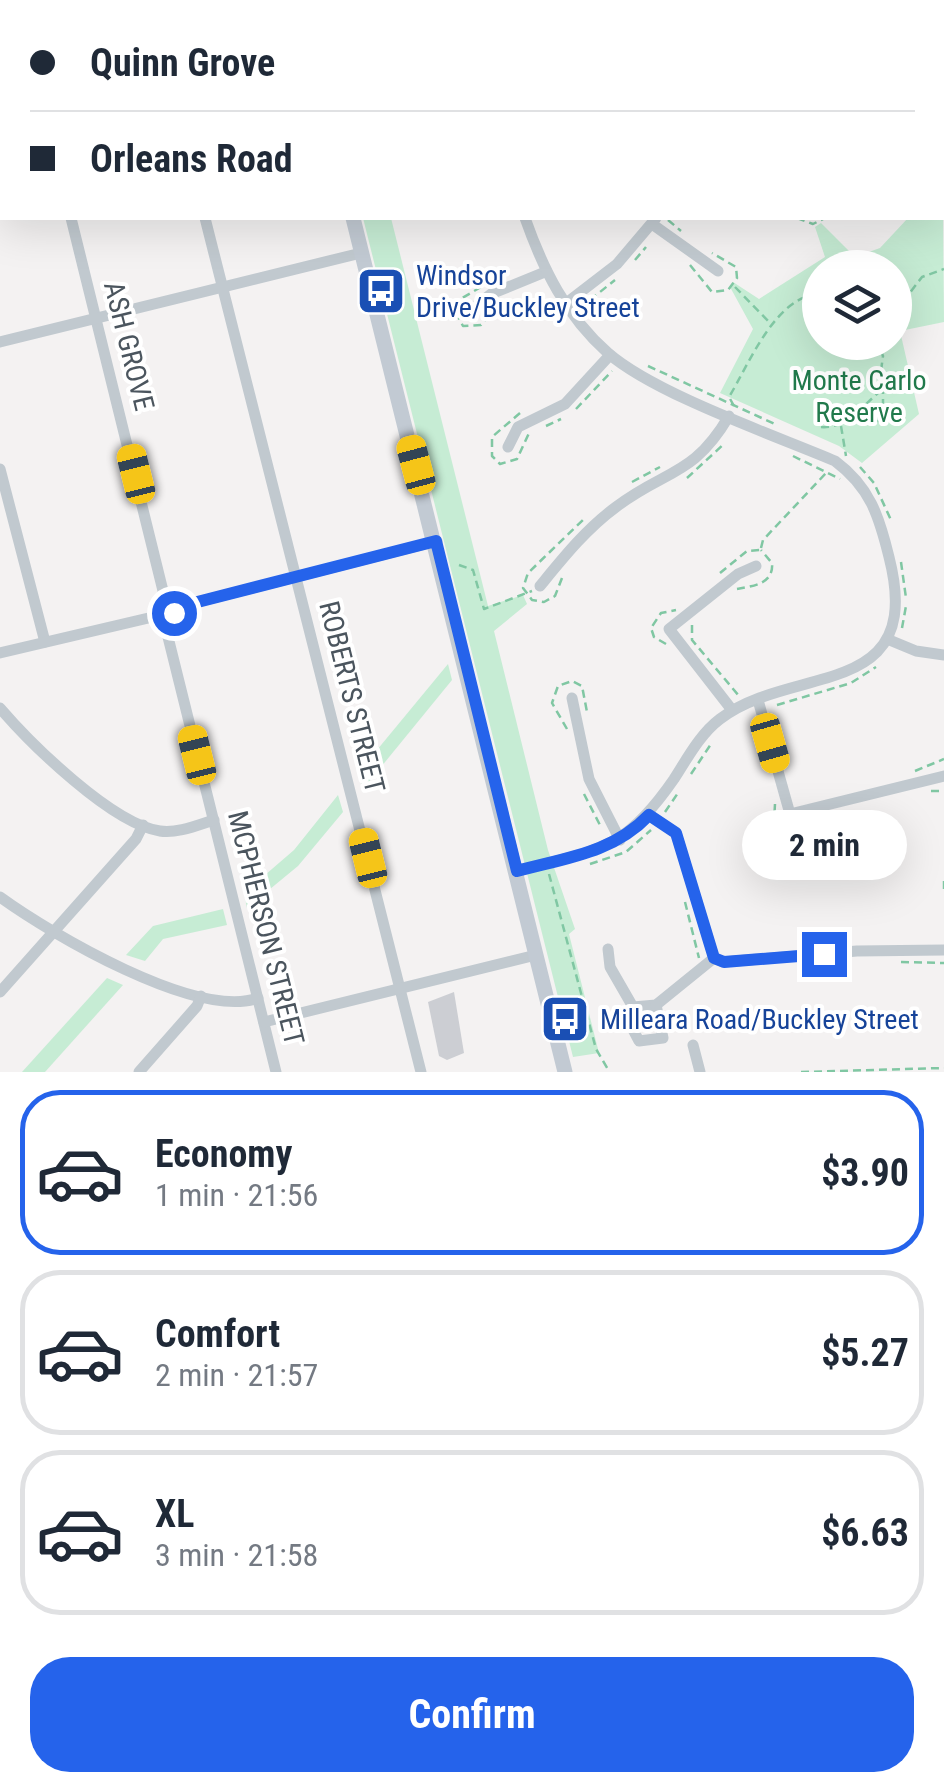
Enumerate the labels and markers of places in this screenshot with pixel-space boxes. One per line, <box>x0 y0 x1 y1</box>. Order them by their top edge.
place label: Windsor Drive/Buckley Street <box>416 259 640 324</box>
bus stop icon: Windsor Drive/Buckley Street <box>355 265 407 317</box>
bus stop icon: Milleara Road/Buckley Street <box>539 993 591 1045</box>
place label: Milleara Road/Buckley Street <box>600 1003 919 1036</box>

